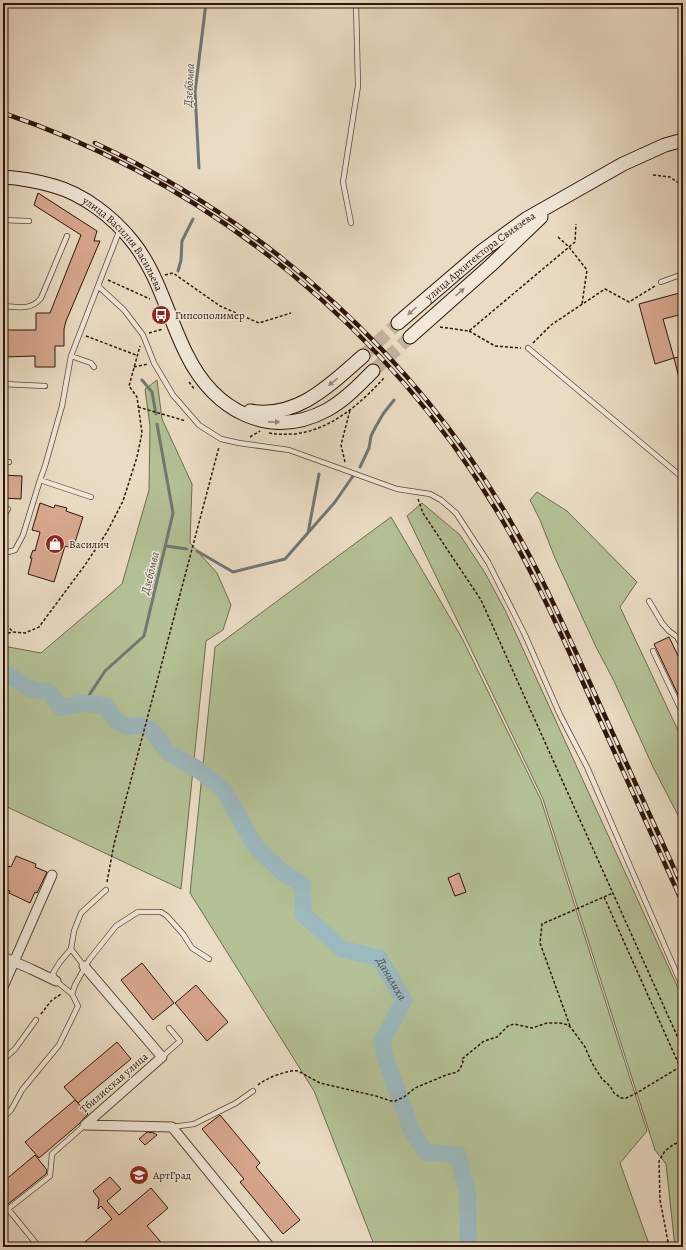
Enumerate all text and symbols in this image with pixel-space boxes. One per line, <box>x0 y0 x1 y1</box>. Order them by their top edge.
water label: Дзебӧмва <box>180 62 198 108</box>
street label: улица Василия Васильева <box>79 192 167 294</box>
street label: улица Архитектора Свиязева <box>421 207 539 305</box>
one-way arrow <box>455 288 465 297</box>
bus stop icon: Гипсополимер <box>150 304 172 326</box>
one-way arrow <box>406 307 417 316</box>
place label: Гипсополимер <box>175 308 245 323</box>
one-way arrow <box>328 378 339 386</box>
one-way arrow <box>268 418 280 425</box>
shop icon: Василич <box>44 533 66 555</box>
place label: Василич <box>69 537 109 552</box>
water label: Дзебӧмва <box>137 550 163 597</box>
water label: Данилиха <box>372 954 411 1004</box>
street label: Тбилисская улица <box>77 1049 152 1117</box>
school or university icon: АртГрад <box>128 1164 150 1186</box>
place label: АртГрад <box>152 1168 192 1183</box>

